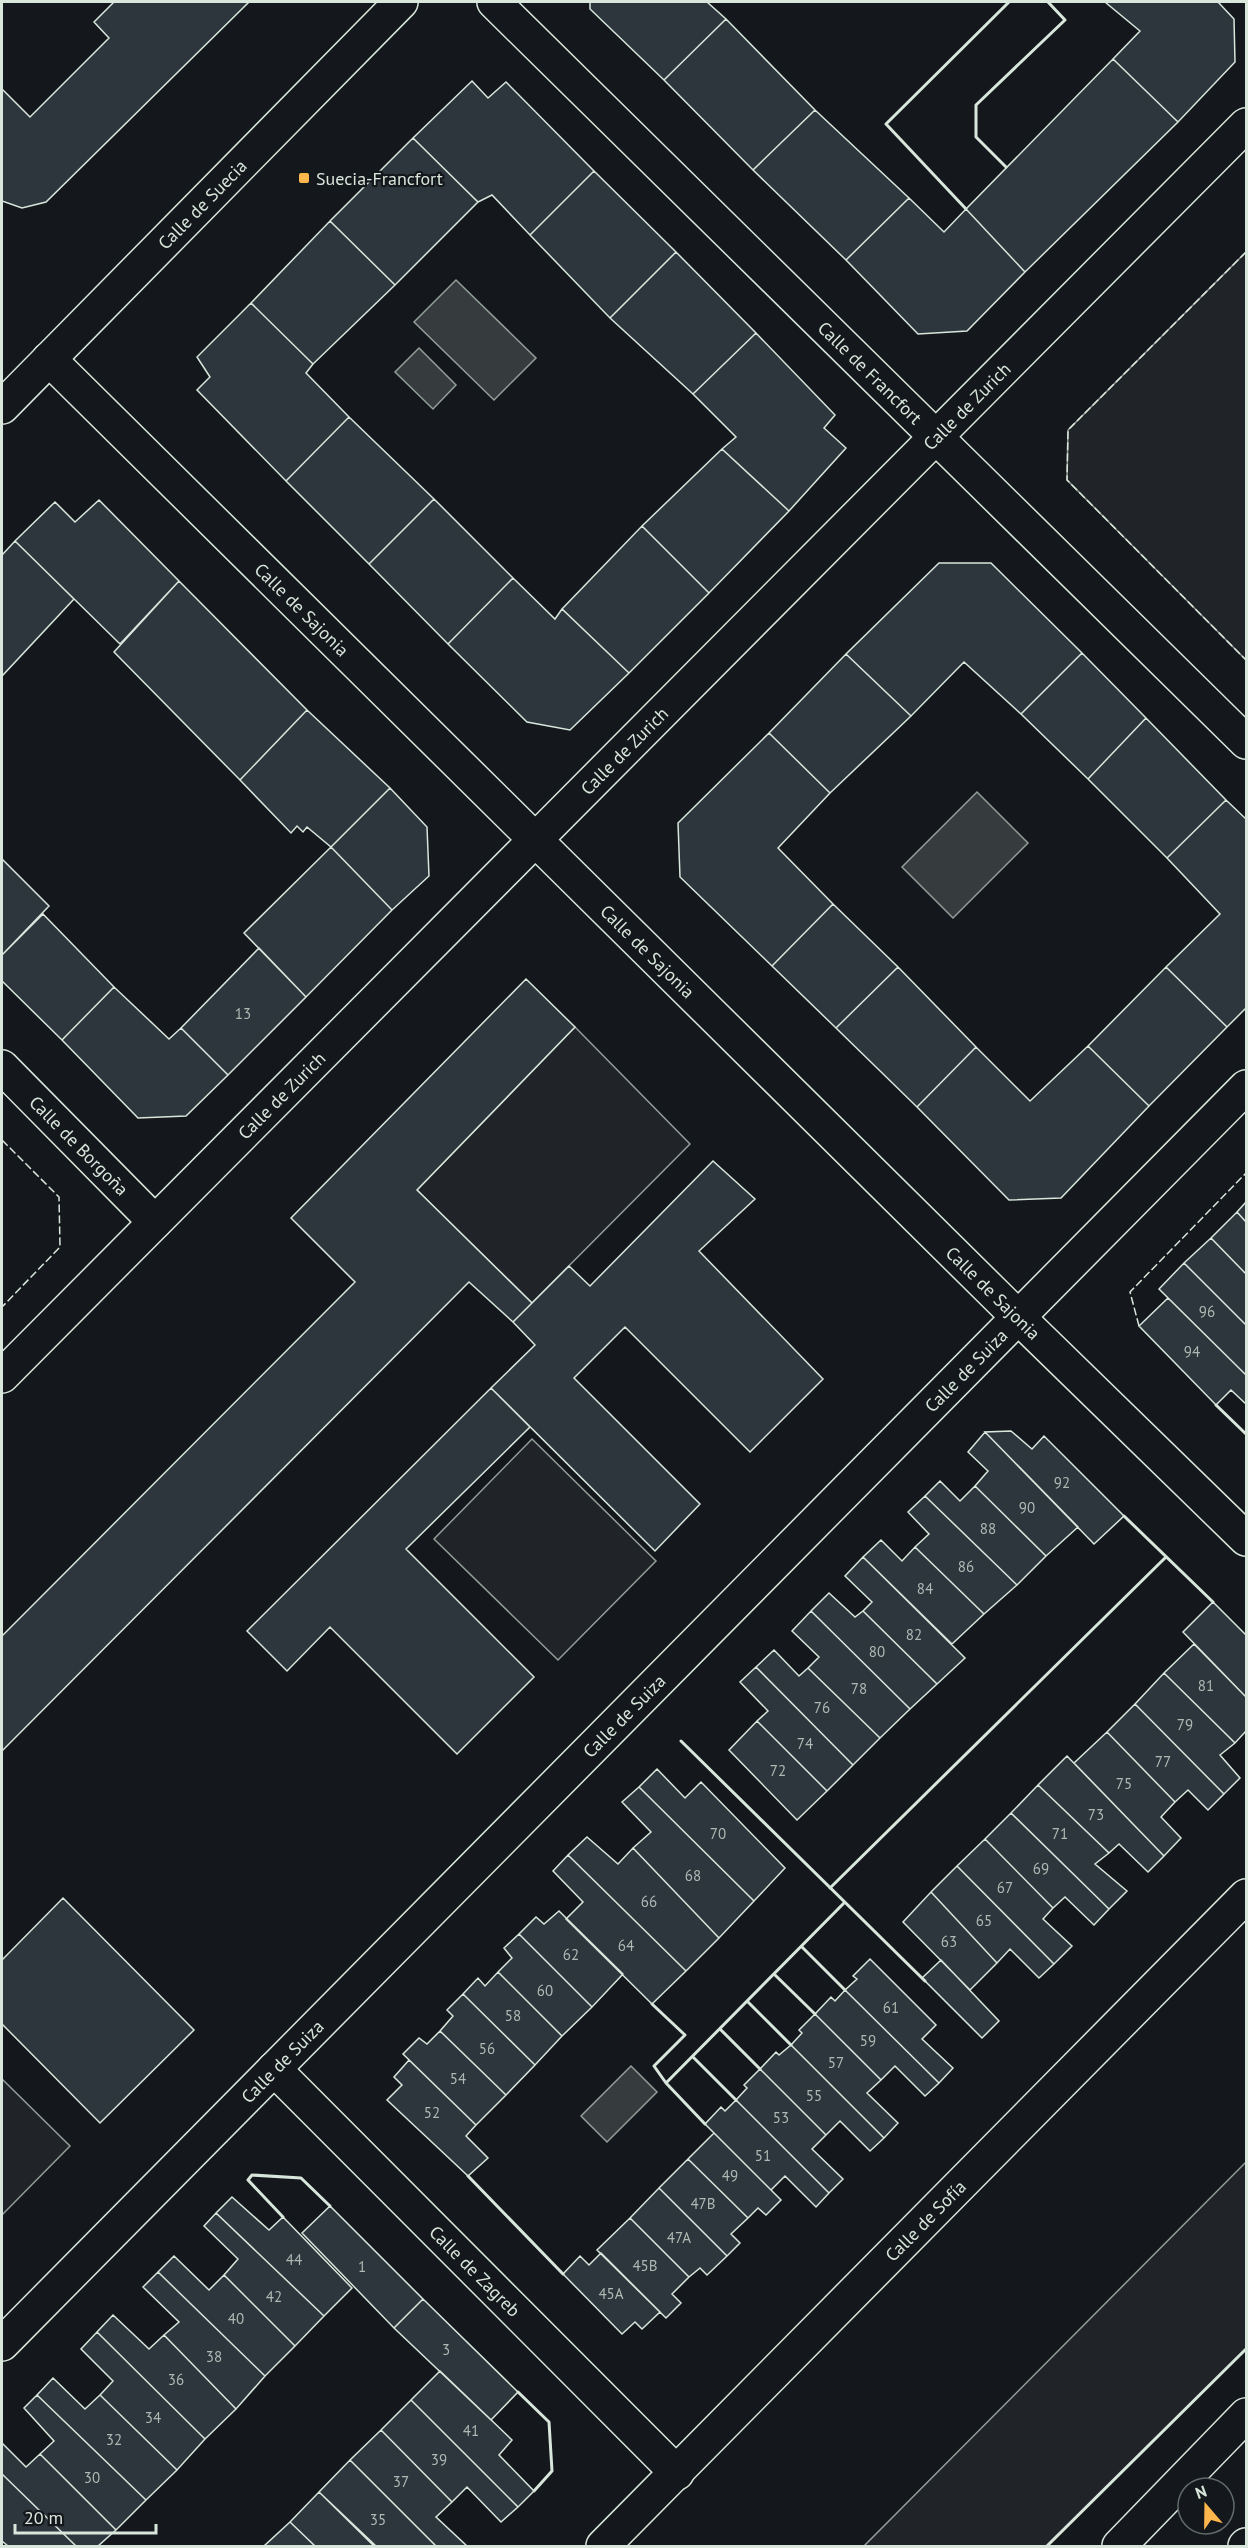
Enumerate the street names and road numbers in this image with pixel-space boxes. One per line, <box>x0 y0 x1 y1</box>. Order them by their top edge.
street label: Calle de Suecia <box>153 154 251 254</box>
street label: Calle de Francfort <box>813 316 927 429</box>
street label: Calle de Zurich <box>918 357 1015 455</box>
street label: Calle de Sajonia <box>250 558 354 661</box>
street label: Calle de Zurich <box>575 702 673 799</box>
street label: Calle de Sajonia <box>596 899 700 1003</box>
street label: Calle de Zurich <box>233 1046 330 1144</box>
street label: Calle de Borgoña <box>25 1090 134 1200</box>
street label: Calle de Sajonia <box>941 1241 1046 1344</box>
street label: Calle de Suiza <box>919 1324 1012 1417</box>
street label: Calle de Suiza <box>578 1669 670 1762</box>
street label: Calle de Suiza <box>236 2015 328 2108</box>
street label: Calle de Sofía <box>880 2175 970 2266</box>
street label: Calle de Zagreb <box>425 2220 526 2321</box>

